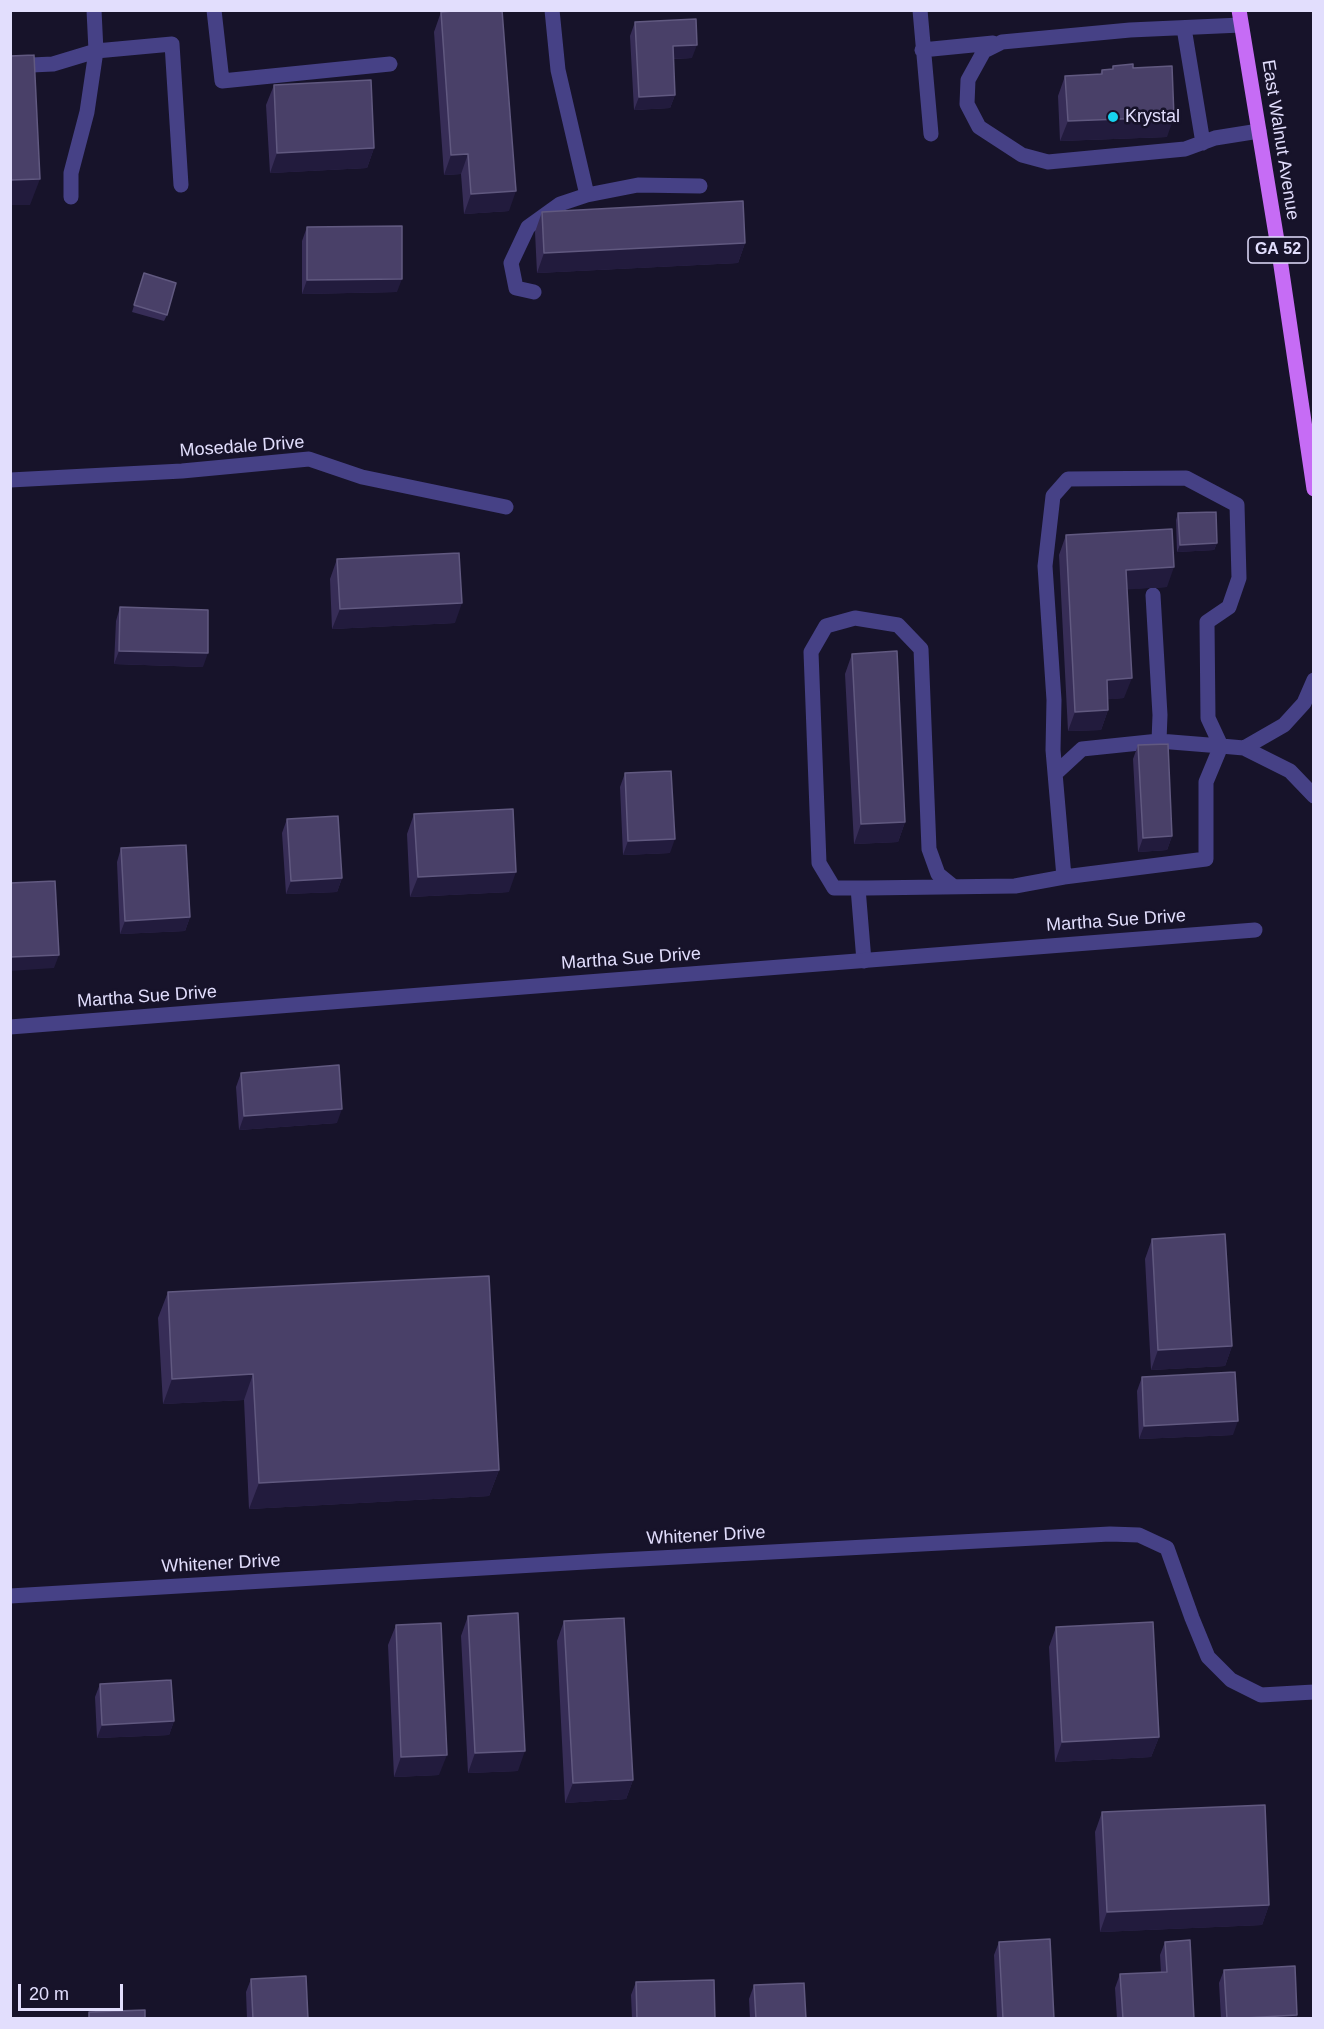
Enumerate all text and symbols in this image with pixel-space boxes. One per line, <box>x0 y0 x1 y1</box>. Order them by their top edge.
street label: East Walnut Avenue <box>1257 58 1303 222</box>
place label: Krystal <box>1125 106 1180 128</box>
marker: Krystal <box>1106 110 1120 124</box>
road number: GA 52 <box>1248 237 1308 263</box>
street label: Mosedale Drive <box>179 432 305 462</box>
street label: Martha Sue Drive <box>1045 905 1187 937</box>
street label: Martha Sue Drive <box>560 943 702 975</box>
street label: Martha Sue Drive <box>76 981 218 1013</box>
street label: Whitener Drive <box>646 1522 766 1550</box>
street label: Whitener Drive <box>161 1550 281 1578</box>
scale bar <box>21 1972 126 2010</box>
text: 20 m <box>29 1984 69 2004</box>

